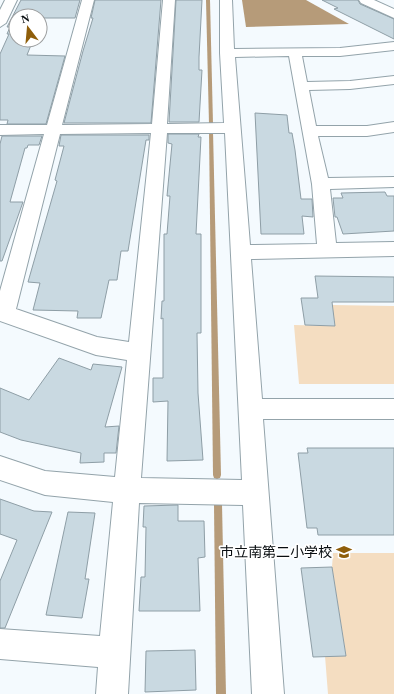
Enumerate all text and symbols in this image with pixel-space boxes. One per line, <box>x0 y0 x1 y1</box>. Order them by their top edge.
north arrow <box>8 8 48 48</box>
text: N <box>20 12 31 25</box>
school or university icon: 市立南第二小学校 <box>335 543 353 561</box>
place label: 市立南第二小学校 <box>220 544 332 560</box>

